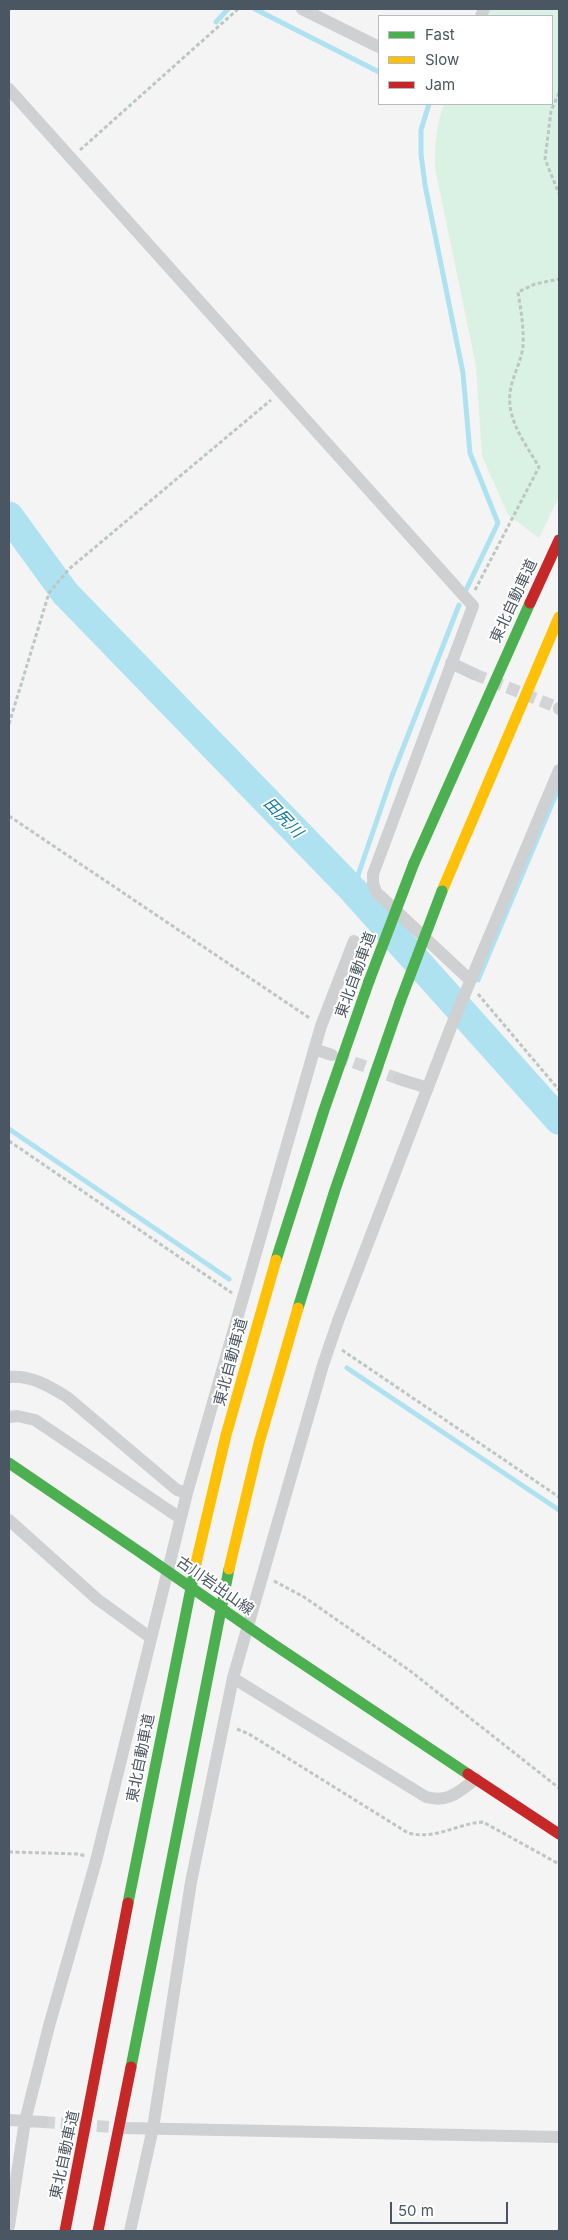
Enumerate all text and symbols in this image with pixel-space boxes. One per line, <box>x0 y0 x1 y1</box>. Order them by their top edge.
legend <box>378 15 553 105</box>
text: Fast <box>425 25 455 44</box>
text: Slow <box>425 50 459 69</box>
text: Jam <box>425 75 455 94</box>
street label: 東北自動車道 <box>487 556 541 646</box>
water label: 田尻川 <box>259 794 307 842</box>
street label: 東北自動車道 <box>332 930 380 1020</box>
street label: 東北自動車道 <box>211 1316 251 1408</box>
street label: 古川岩出山線 <box>173 1553 257 1619</box>
street label: 東北自動車道 <box>124 1712 158 1804</box>
street label: 東北自動車道 <box>47 2109 83 2201</box>
scale bar <box>393 2192 510 2224</box>
text: 50 m <box>398 2201 434 2220</box>

